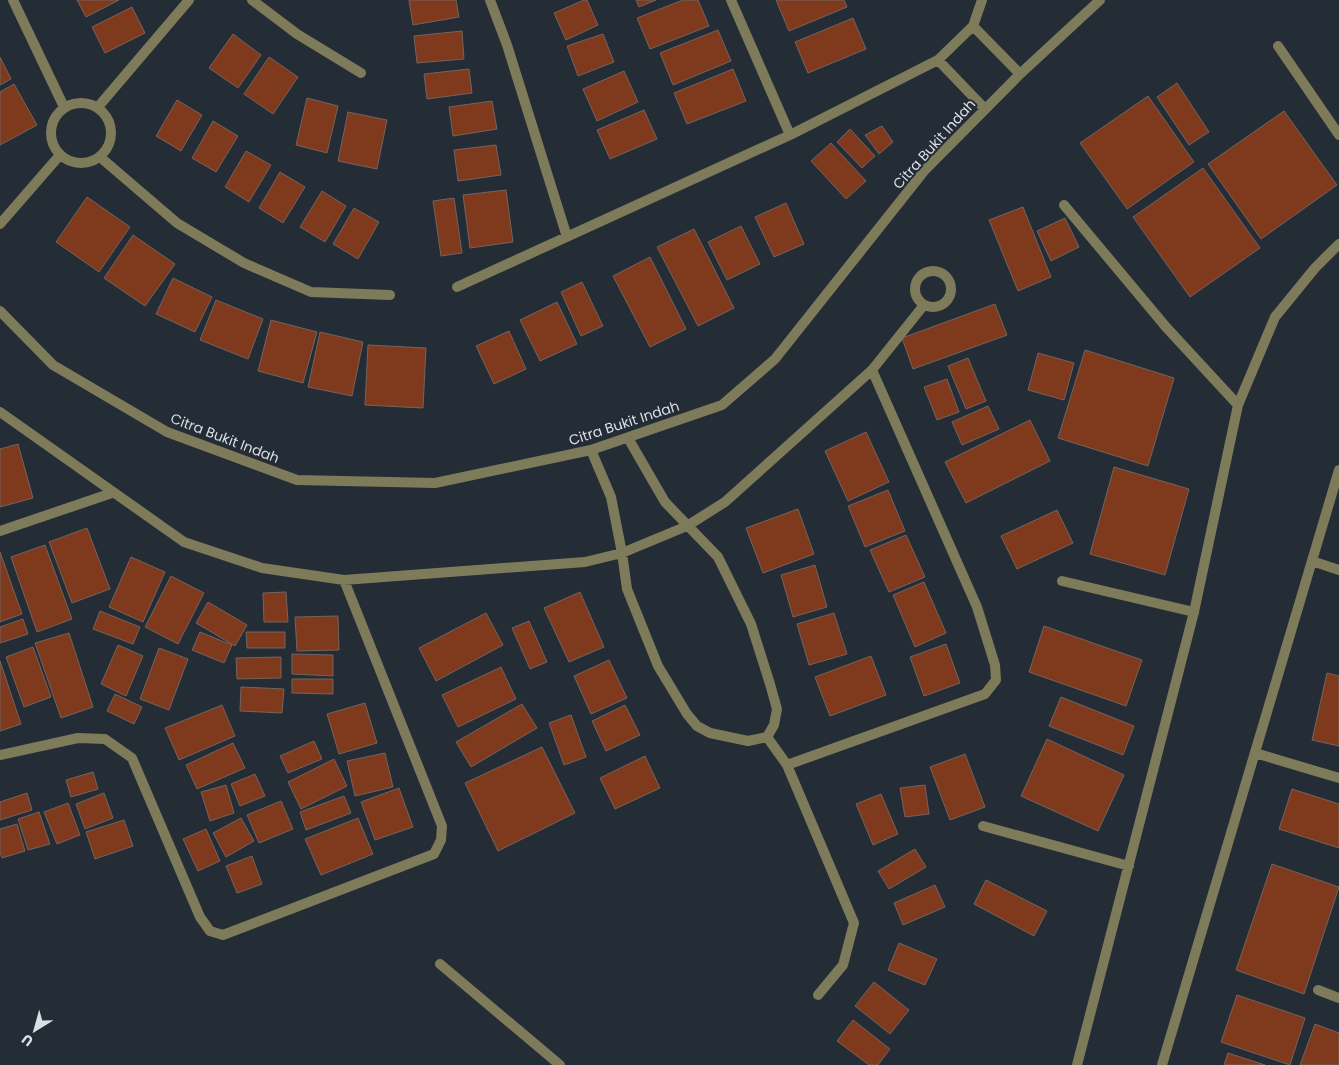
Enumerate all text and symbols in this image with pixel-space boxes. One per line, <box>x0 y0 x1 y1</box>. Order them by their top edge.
street label: Citra Bukit Indah <box>888 95 980 193</box>
street label: Citra Bukit Indah <box>566 396 682 450</box>
street label: Citra Bukit Indah <box>168 408 282 468</box>
north arrow <box>10 1005 60 1055</box>
text: U <box>17 1029 37 1051</box>

